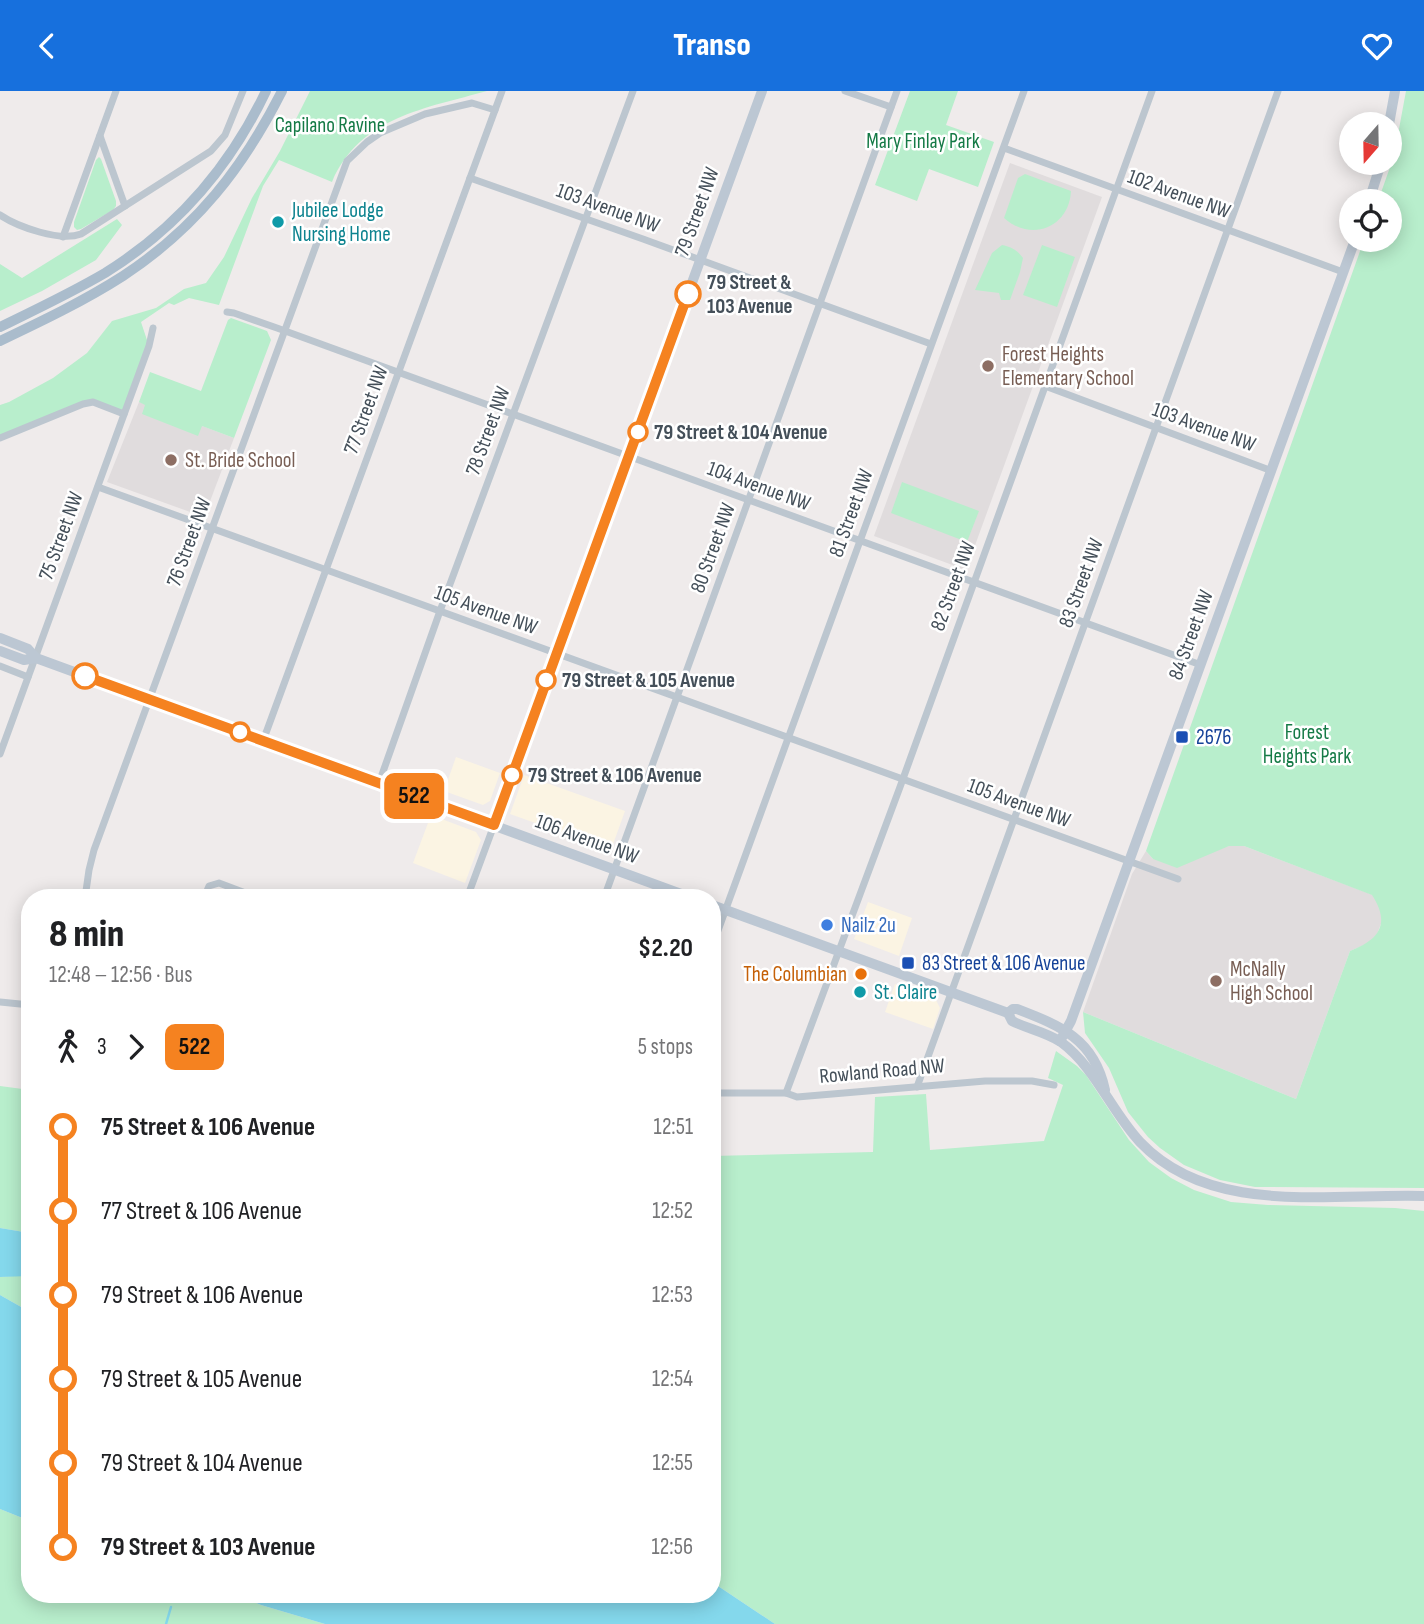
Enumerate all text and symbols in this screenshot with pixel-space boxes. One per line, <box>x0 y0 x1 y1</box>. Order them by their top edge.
text: Transo <box>673 26 751 65</box>
icon: back <box>28 27 66 65</box>
icon: heart <box>1358 27 1396 65</box>
north arrow <box>1339 112 1402 175</box>
map controls <box>1339 112 1402 252</box>
park label: Capilano Ravine <box>275 113 385 138</box>
park label: Mary Finlay Park <box>866 129 980 154</box>
street label: 79 Street NW <box>669 164 725 260</box>
street label: 102 Avenue NW <box>1124 164 1234 224</box>
street label: 103 Avenue NW <box>553 178 663 238</box>
button: locate <box>1339 189 1402 252</box>
place label: Jubilee Lodge Nursing Home <box>291 198 391 247</box>
marker: Jubilee Lodge Nursing Home <box>270 214 286 230</box>
place label: 79 Street & 103 Avenue <box>707 270 793 319</box>
marker: 79 Street & 103 Avenue <box>675 281 701 307</box>
place label: Forest Heights Elementary School <box>1002 342 1134 391</box>
marker: Forest Heights Elementary School <box>980 358 996 374</box>
street label: 77 Street NW <box>338 362 394 458</box>
street label: 78 Street NW <box>460 383 516 479</box>
street label: 103 Avenue NW <box>1149 397 1259 457</box>
place label: 79 Street & 104 Avenue <box>654 420 827 445</box>
marker: 79 Street & 104 Avenue <box>628 422 648 442</box>
place label: St. Bride School <box>185 448 295 473</box>
marker: St. Bride School <box>163 452 179 468</box>
street label: 104 Avenue NW <box>704 456 814 516</box>
street label: 81 Street NW <box>824 465 879 560</box>
street label: 75 Street NW <box>33 488 89 584</box>
street label: 76 Street NW <box>161 494 217 590</box>
street label: 80 Street NW <box>685 499 741 596</box>
street label: 83 Street NW <box>1053 535 1109 631</box>
street label: 82 Street NW <box>925 537 981 634</box>
street label: 105 Avenue NW <box>431 580 541 640</box>
street label: 84 Street NW <box>1163 586 1219 683</box>
unlabelled marker <box>72 663 98 689</box>
place label: 79 Street & 105 Avenue <box>562 668 735 693</box>
marker: 79 Street & 105 Avenue <box>536 670 556 690</box>
park label: Forest Heights Park <box>1263 720 1351 769</box>
unlabelled marker <box>230 722 250 742</box>
place label: 2676 <box>1196 725 1231 750</box>
marker: 2676 <box>1174 729 1190 745</box>
place label: 79 Street & 106 Avenue <box>528 763 702 788</box>
marker: 79 Street & 106 Avenue <box>502 765 522 785</box>
line badge: 522 <box>374 773 454 819</box>
street label: 105 Avenue NW <box>964 773 1074 833</box>
text: 522 <box>398 781 430 810</box>
street label: 106 Avenue NW <box>532 809 642 869</box>
text: 8 min <box>49 912 124 957</box>
place label: Nailz 2u <box>841 913 896 938</box>
marker: Nailz 2u <box>819 917 835 933</box>
text: $2.20 <box>638 933 693 964</box>
place label: 83 Street & 106 Avenue <box>922 951 1086 976</box>
marker: 83 Street & 106 Avenue <box>900 955 916 971</box>
place label: McNally High School <box>1230 957 1313 1006</box>
text: 12:48 – 12:56 · Bus <box>49 961 192 989</box>
place label: The Columbian <box>743 962 847 987</box>
marker: The Columbian <box>853 966 869 982</box>
marker: McNally High School <box>1208 973 1224 989</box>
place label: St. Claire <box>874 980 937 1005</box>
marker: St. Claire <box>852 984 868 1000</box>
icon: walk <box>49 1028 87 1066</box>
icon: forward <box>117 1028 155 1066</box>
text: 522 <box>179 1032 210 1061</box>
text: 3 <box>97 1033 107 1061</box>
text: 5 stops <box>638 1033 693 1061</box>
street label: Rowland Road NW <box>818 1053 946 1089</box>
text: 75 Street & 106 Avenue <box>101 1112 315 1143</box>
text: 12:51 <box>654 1113 693 1141</box>
text: 77 Street & 106 Avenue <box>101 1196 302 1227</box>
text: 12:52 <box>652 1197 693 1225</box>
text: 79 Street & 106 Avenue <box>101 1280 303 1311</box>
text: 12:53 <box>652 1281 693 1309</box>
text: 79 Street & 105 Avenue <box>101 1364 302 1395</box>
text: 12:54 <box>652 1365 693 1393</box>
text: 79 Street & 104 Avenue <box>101 1448 303 1479</box>
text: 12:55 <box>652 1449 693 1477</box>
text: 79 Street & 103 Avenue <box>101 1532 315 1563</box>
text: 12:56 <box>652 1533 693 1561</box>

